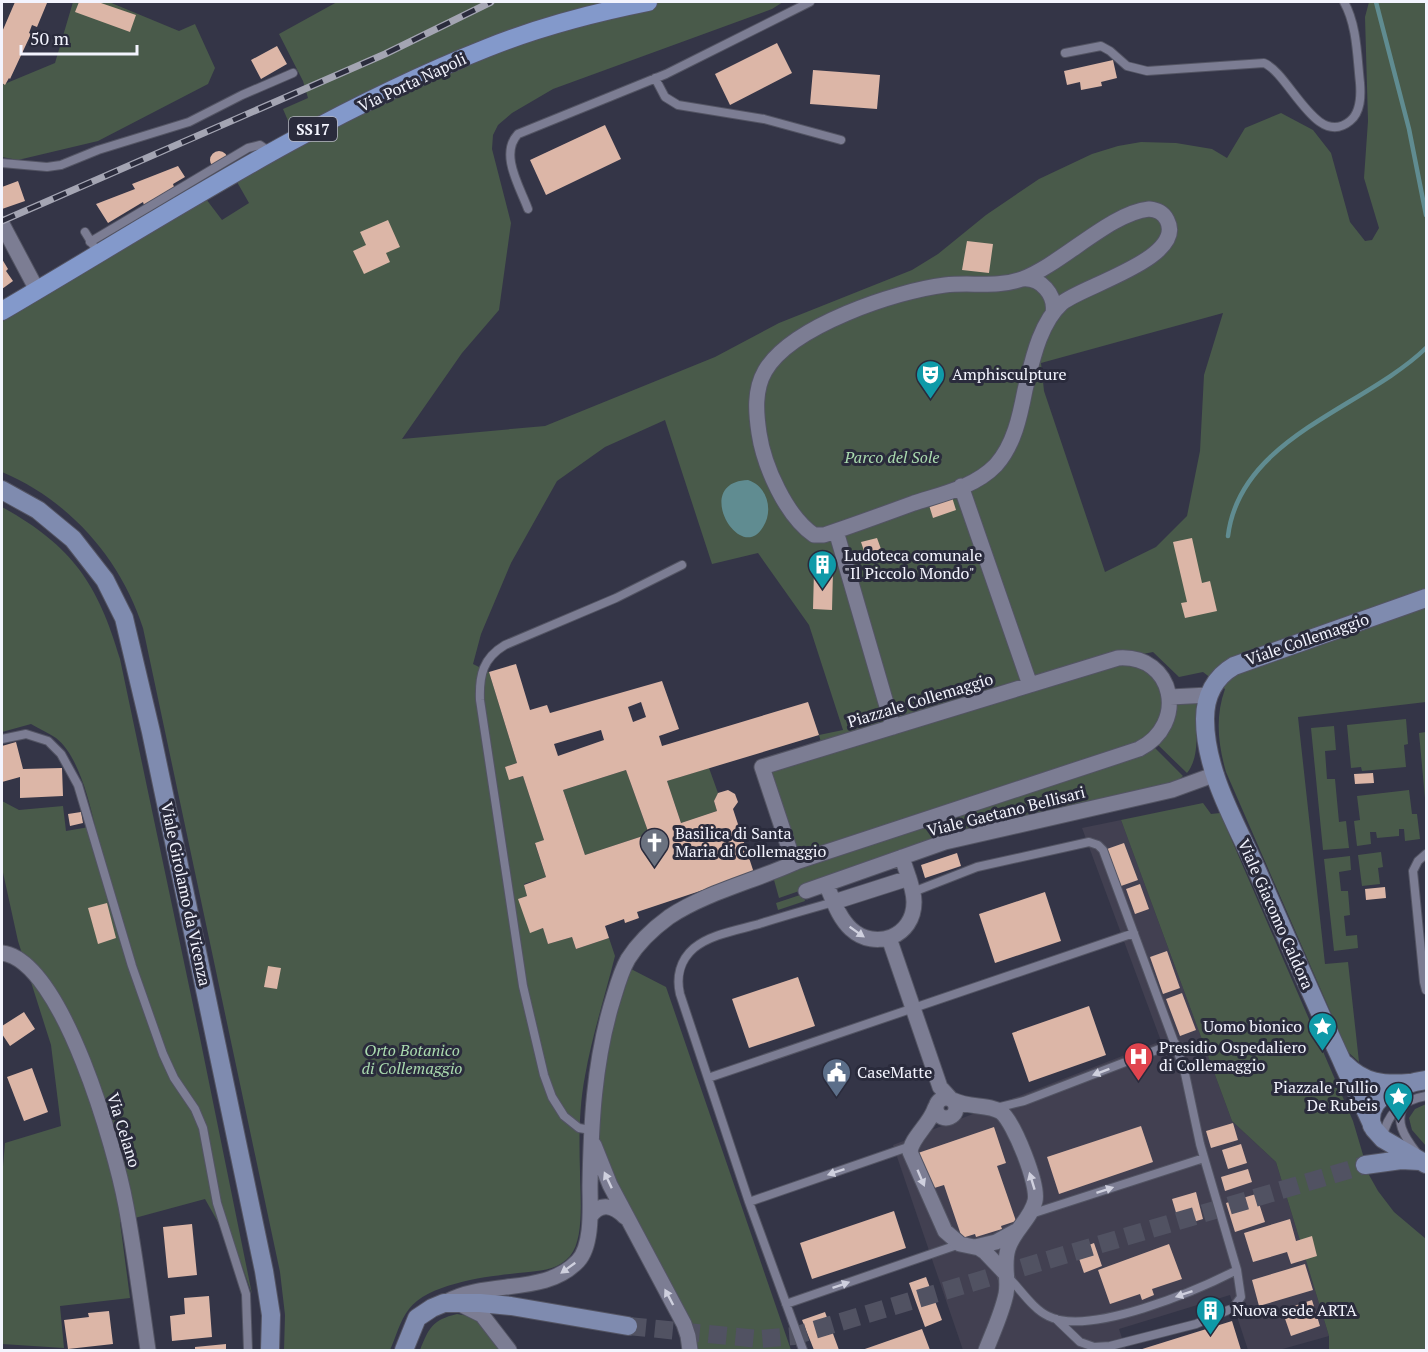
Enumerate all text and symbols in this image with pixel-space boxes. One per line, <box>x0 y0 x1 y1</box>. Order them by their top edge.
scale bar <box>21 18 136 56</box>
text: 50 m <box>30 26 70 50</box>
street label: Via Porta Napoli <box>354 47 470 117</box>
road number: SS17 <box>289 117 337 141</box>
theatre icon: Amphisculpture <box>915 358 947 400</box>
place label: Amphisculpture <box>952 363 1067 385</box>
park label: Parco del Sole <box>843 446 940 468</box>
place label: Ludoteca comunale "Il Piccolo Mondo" <box>844 544 982 584</box>
building icon: Ludoteca comunale "Il Piccolo Mondo" <box>807 548 839 590</box>
street label: Viale Collemaggio <box>1242 607 1372 670</box>
street label: Piazzale Collemaggio <box>844 667 996 733</box>
street label: Viale Gaetano Bellisari <box>925 781 1088 841</box>
street label: Viale Girolamo da Vicenza <box>156 800 216 988</box>
place label: Basilica di Santa Maria di Collemaggio <box>675 822 826 862</box>
church icon: Basilica di Santa Maria di Collemaggio <box>638 826 670 868</box>
street label: Viale Giacomo Caldora <box>1233 835 1319 993</box>
one-way arrow <box>849 926 865 937</box>
place icon: Uomo bionico <box>1307 1010 1339 1052</box>
place label: Uomo bionico <box>1203 1015 1302 1037</box>
place label: Presidio Ospedaliero di Collemaggio <box>1159 1036 1307 1076</box>
park label: Orto Botanico di Collemaggio <box>361 1039 463 1079</box>
hospital icon: Presidio Ospedaliero di Collemaggio <box>1122 1040 1154 1082</box>
public building icon: CaseMatte <box>820 1056 852 1098</box>
place label: CaseMatte <box>857 1061 932 1083</box>
one-way arrow <box>1092 1067 1110 1077</box>
place label: Piazzale Tullio De Rubeis <box>1274 1076 1378 1116</box>
place icon: Piazzale Tullio De Rubeis <box>1383 1080 1415 1122</box>
street label: Via Celano <box>102 1090 146 1170</box>
one-way arrow <box>826 1168 844 1178</box>
one-way arrow <box>916 1169 926 1187</box>
one-way arrow <box>603 1171 613 1189</box>
one-way arrow <box>1027 1172 1036 1190</box>
one-way arrow <box>1096 1185 1114 1194</box>
one-way arrow <box>561 1262 577 1274</box>
one-way arrow <box>832 1279 850 1289</box>
one-way arrow <box>664 1288 674 1305</box>
one-way arrow <box>1175 1290 1193 1300</box>
building icon: Nuova sede ARTA <box>1195 1294 1227 1336</box>
place label: Nuova sede ARTA <box>1232 1299 1357 1321</box>

